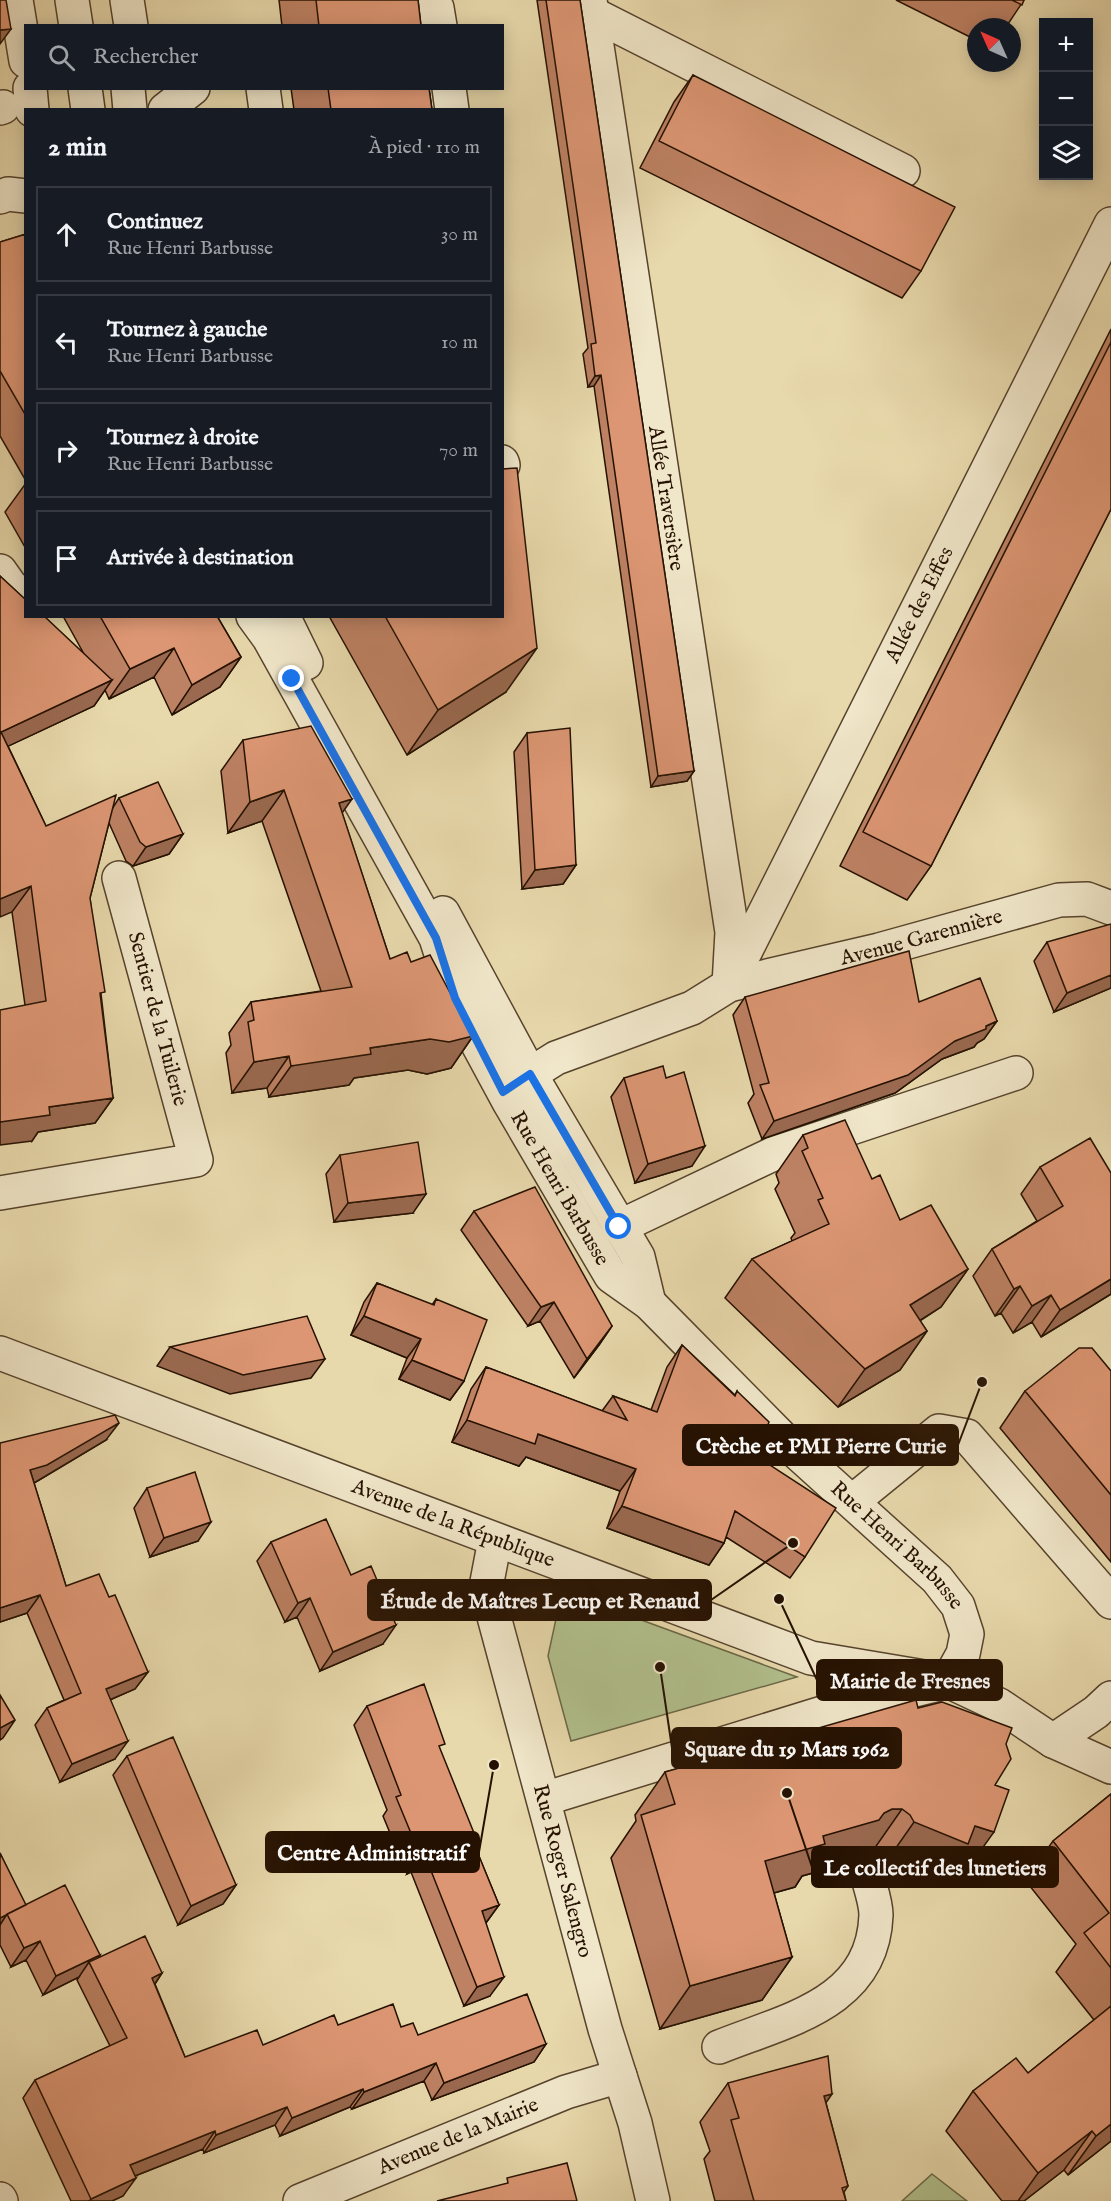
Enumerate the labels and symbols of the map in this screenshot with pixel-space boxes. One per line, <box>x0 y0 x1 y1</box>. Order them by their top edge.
north arrow <box>967 18 1021 72</box>
street label: Allée Traversière <box>641 423 690 573</box>
street label: Allée des Effes <box>879 542 960 668</box>
route end <box>278 665 304 691</box>
street label: Avenue Garennière <box>837 903 1006 972</box>
street label: Sentier de la Tuilerie <box>121 929 193 1109</box>
street label: Rue Henri Barbusse <box>504 1106 616 1271</box>
route start <box>605 1213 631 1239</box>
callout: Crèche et PMI Pierre Curie <box>683 1425 958 1465</box>
text: Crèche et PMI Pierre Curie <box>696 1433 946 1461</box>
street label: Avenue de la République <box>347 1473 559 1574</box>
street label: Rue Henri Barbusse <box>824 1476 970 1615</box>
callout: Étude de Maîtres Lecup et Renaud <box>368 1580 711 1620</box>
text: Étude de Maîtres Lecup et Renaud <box>381 1588 701 1616</box>
callout: Mairie de Fresnes <box>817 1660 1002 1700</box>
text: Mairie de Fresnes <box>830 1668 991 1696</box>
callout: Square du 19 Mars 1962 <box>672 1728 901 1768</box>
text: Square du 19 Mars 1962 <box>685 1736 889 1764</box>
street label: Rue Roger Salengro <box>526 1781 599 1961</box>
callout: Centre Administratif <box>266 1832 479 1872</box>
text: Centre Administratif <box>277 1840 471 1868</box>
callout: Le collectif des lunetiers <box>812 1847 1058 1887</box>
text: Le collectif des lunetiers <box>824 1855 1046 1883</box>
street label: Avenue de la Mairie <box>373 2091 543 2181</box>

